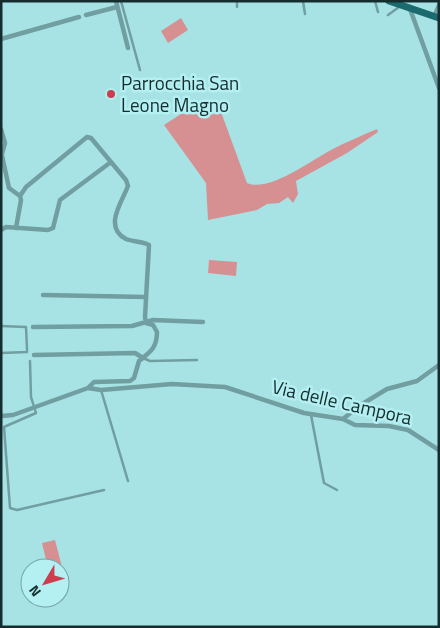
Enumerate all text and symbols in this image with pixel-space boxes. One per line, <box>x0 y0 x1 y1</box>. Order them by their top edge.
place label: Parrocchia San Leone Magno <box>121 68 239 119</box>
marker: Parrocchia San Leone Magno <box>105 88 117 100</box>
street label: Via delle Campora <box>269 371 416 432</box>
north arrow <box>20 558 70 608</box>
text: N <box>23 581 46 602</box>

